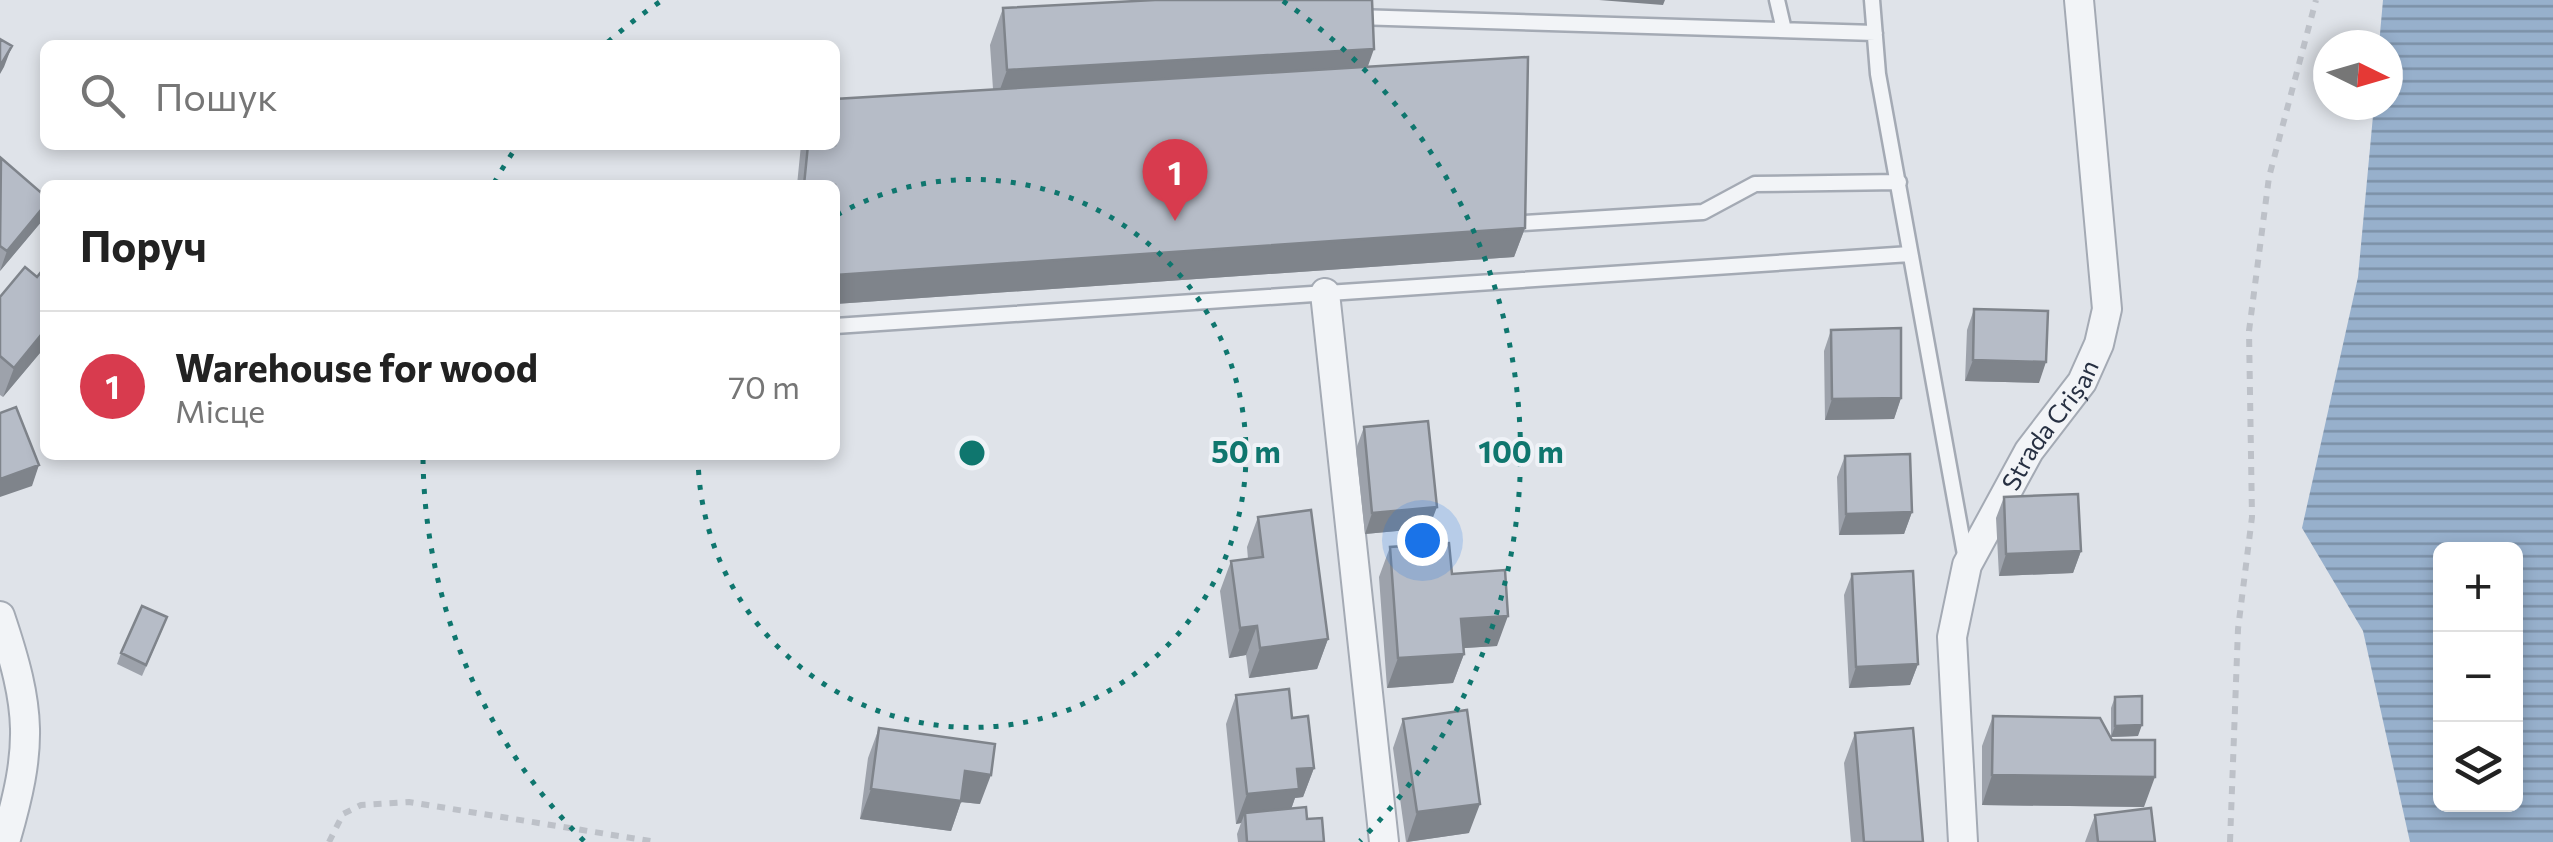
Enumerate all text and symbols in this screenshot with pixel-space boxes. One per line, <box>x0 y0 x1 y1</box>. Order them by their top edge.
north arrow <box>2313 30 2403 120</box>
search box <box>40 40 840 150</box>
icon: search <box>75 68 130 123</box>
text: Пошук <box>155 72 278 119</box>
pin: 1 <box>1142 138 1208 221</box>
text: Поруч <box>80 219 207 271</box>
text: Warehouse for wood <box>175 343 538 390</box>
street label: Strada Crișan <box>1995 355 2104 495</box>
text: 1 <box>105 366 120 406</box>
text: 70 m <box>728 366 800 406</box>
text: Місце <box>175 390 265 430</box>
text: 50 m <box>1211 432 1281 469</box>
text: 100 m <box>1478 432 1564 469</box>
centre of rings <box>954 435 990 471</box>
your location <box>1397 515 1448 566</box>
map controls <box>2433 542 2523 812</box>
button: + <box>2433 542 2523 632</box>
button: − <box>2433 632 2523 722</box>
button: layers <box>2433 722 2523 812</box>

